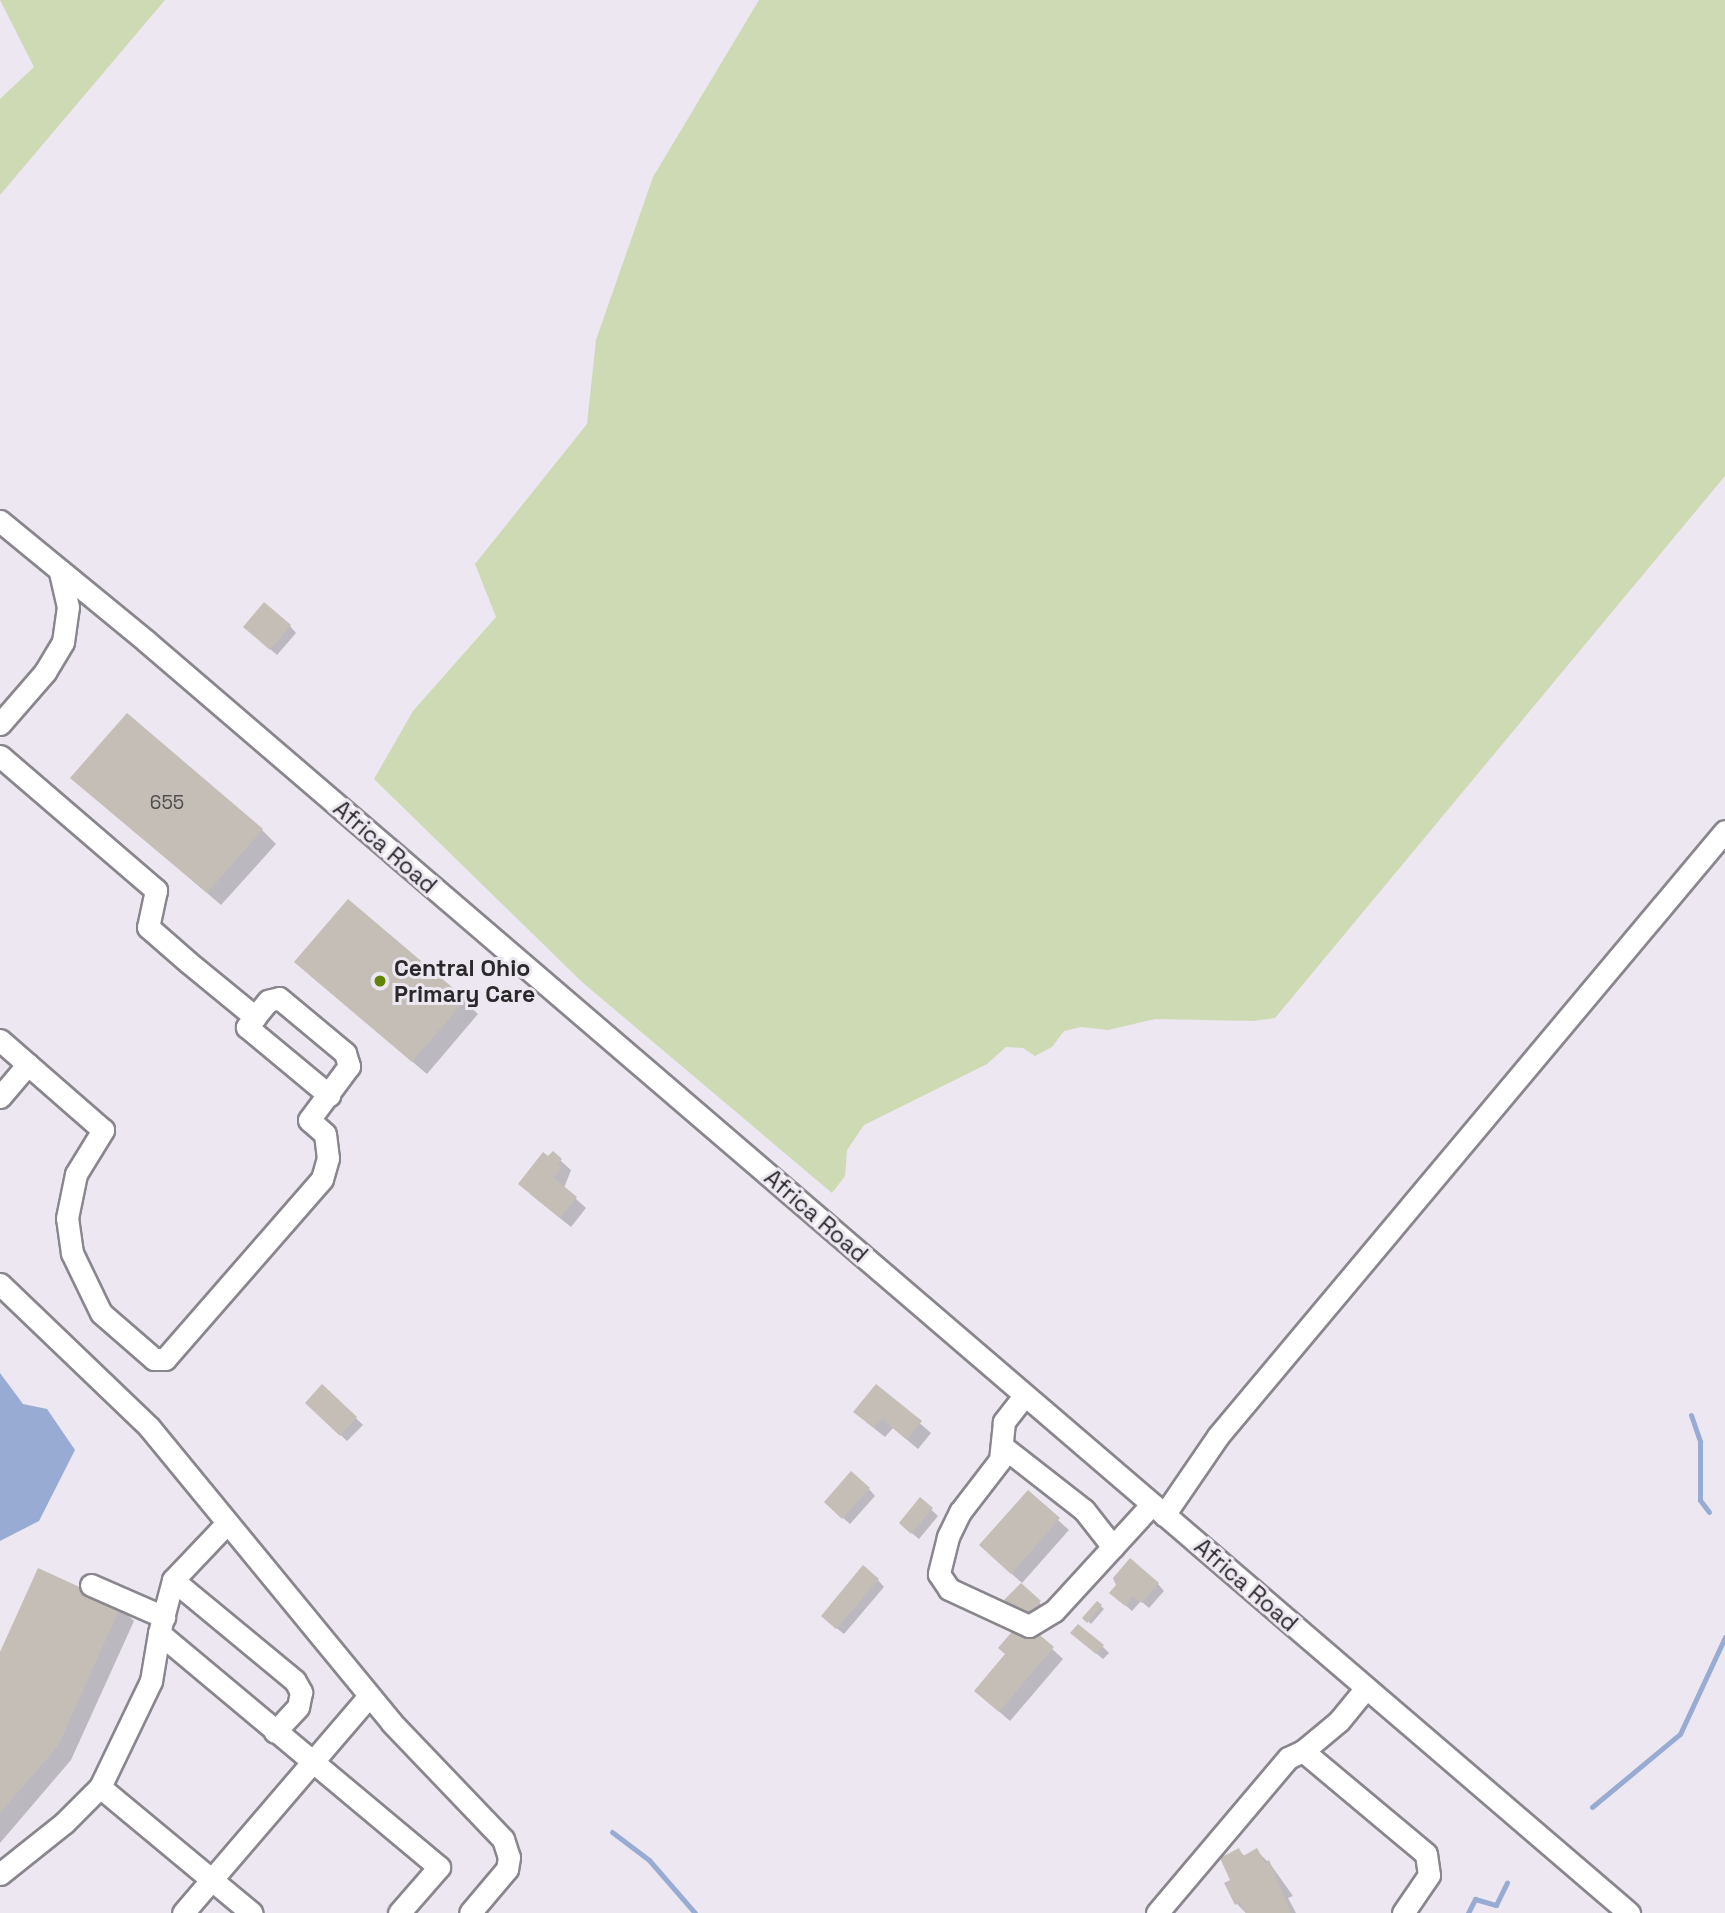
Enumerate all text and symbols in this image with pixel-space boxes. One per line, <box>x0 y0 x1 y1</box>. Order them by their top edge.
house number: 655 <box>150 792 184 814</box>
street label: Africa Road <box>328 795 442 899</box>
place label: Central Ohio Primary Care <box>394 954 535 1008</box>
marker: Central Ohio Primary Care <box>372 973 388 989</box>
street label: Africa Road <box>759 1164 873 1268</box>
street label: Africa Road <box>1189 1533 1303 1637</box>

